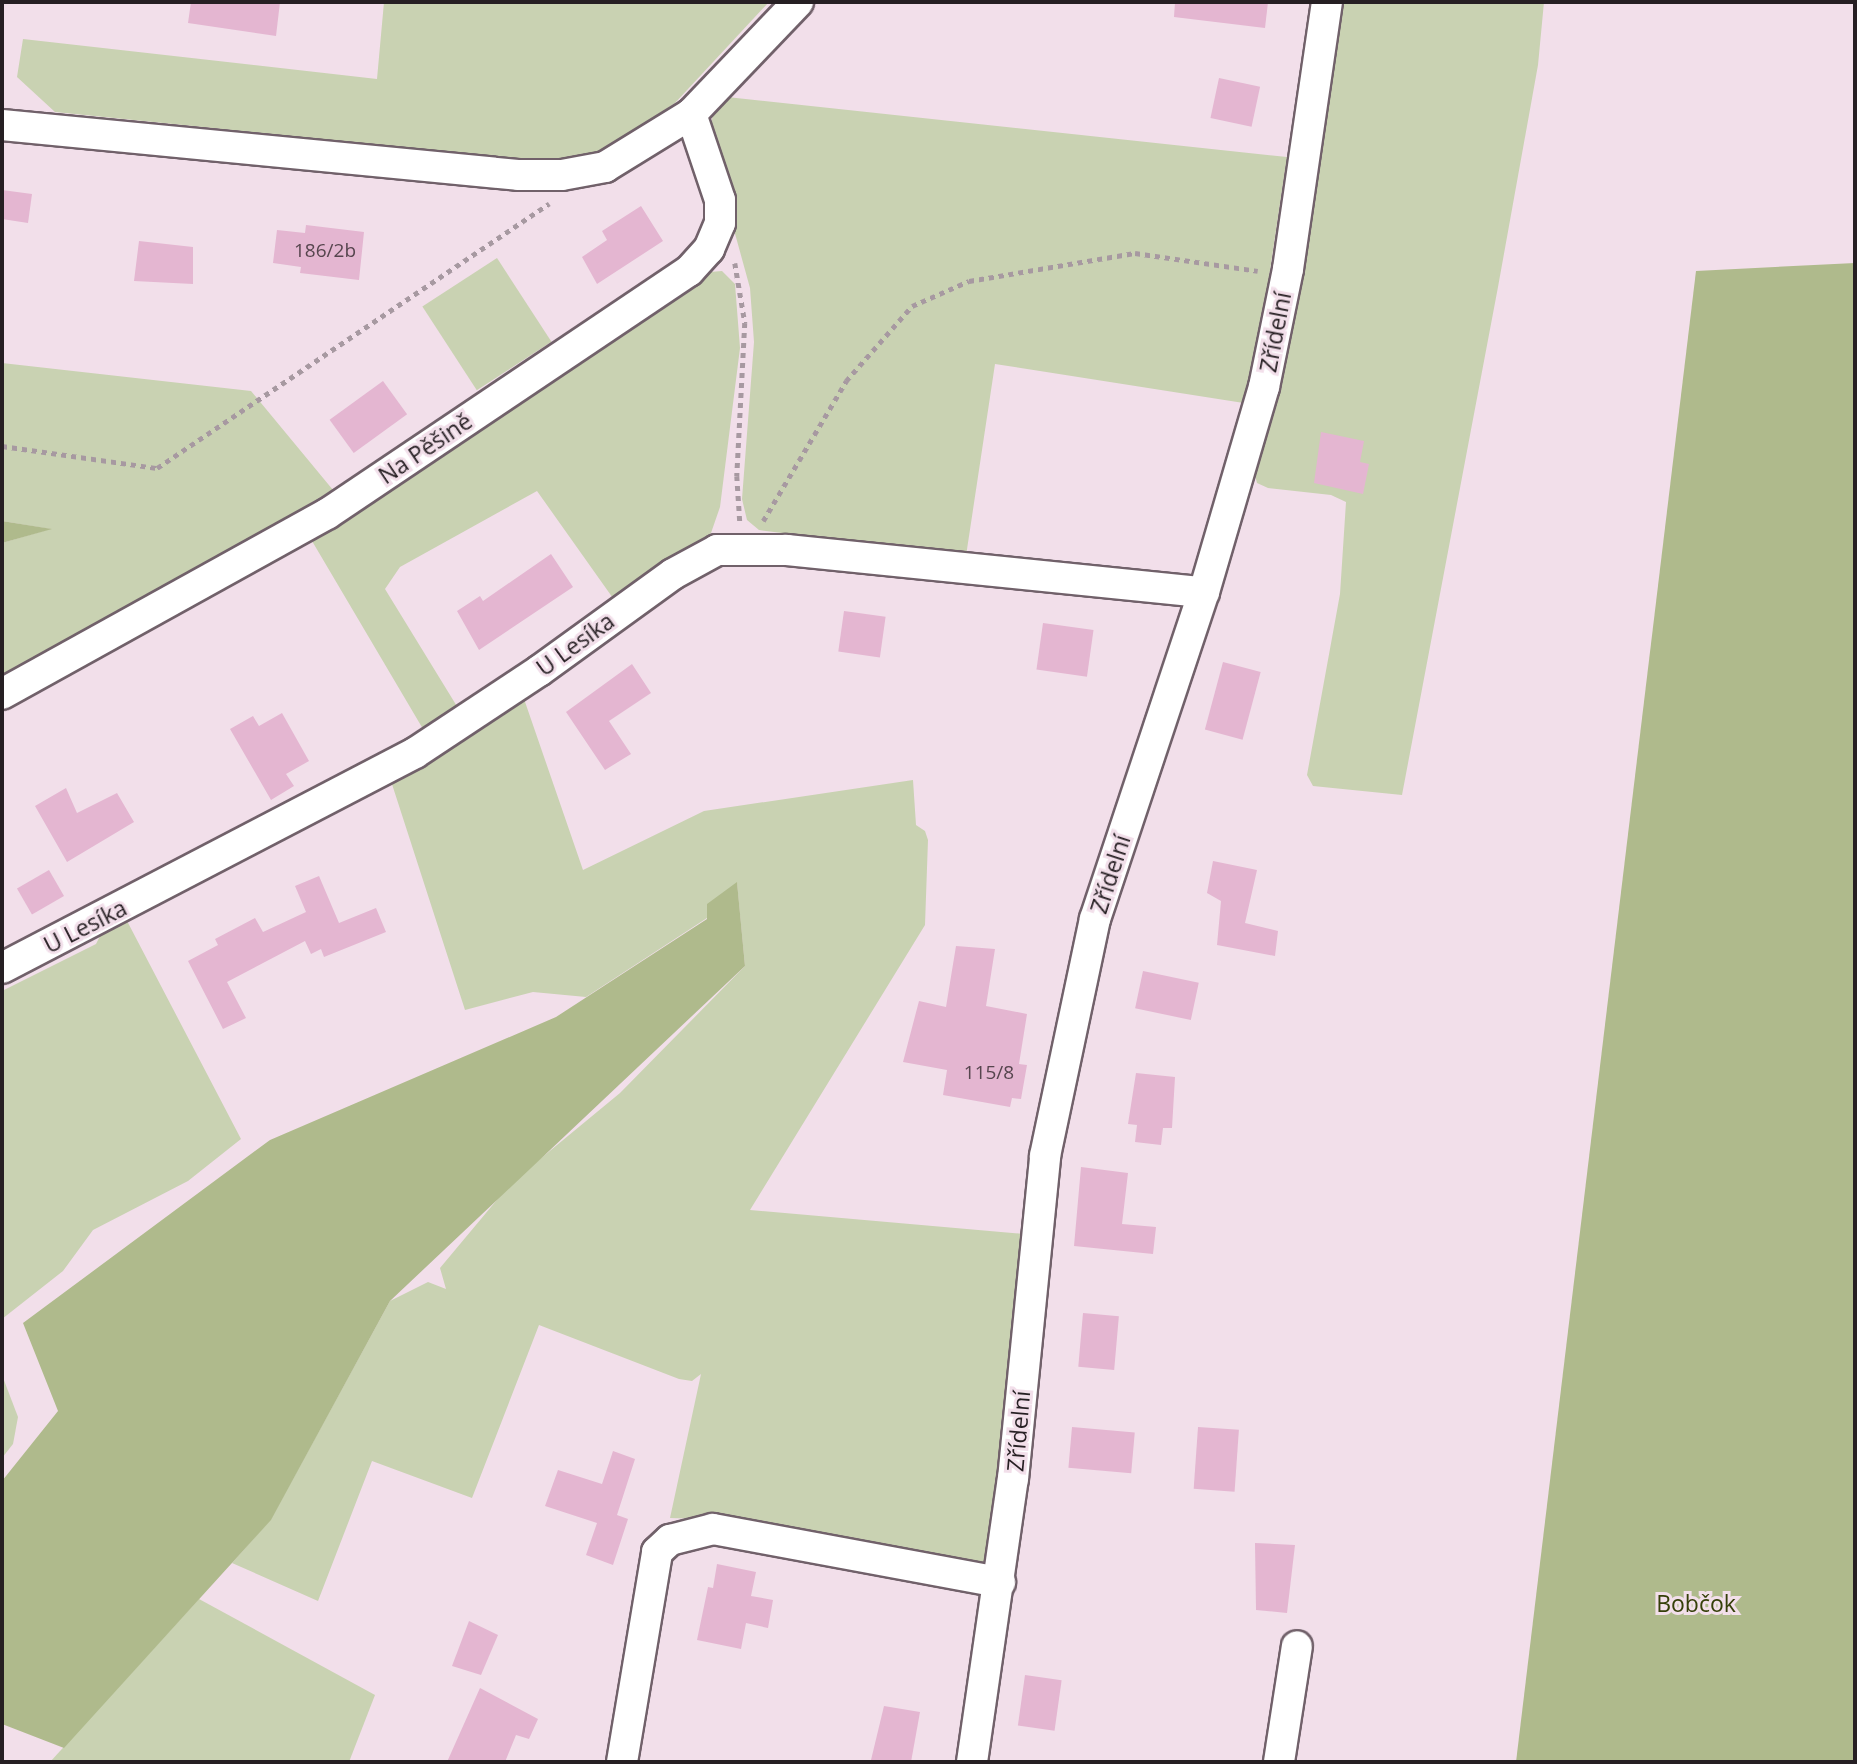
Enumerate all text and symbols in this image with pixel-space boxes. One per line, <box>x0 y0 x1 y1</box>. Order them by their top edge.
house number: 186/2b <box>294 240 356 262</box>
street label: Zřídelní <box>1254 290 1296 374</box>
street label: Na Pěšině <box>373 407 477 489</box>
street label: U Lesíka <box>531 607 619 681</box>
street label: Zřídelní <box>1084 831 1136 917</box>
street label: U Lesíka <box>39 893 131 959</box>
house number: 115/8 <box>964 1062 1014 1084</box>
street label: Zřídelní <box>1001 1389 1035 1473</box>
park label: Bobčok <box>1656 1589 1736 1617</box>

